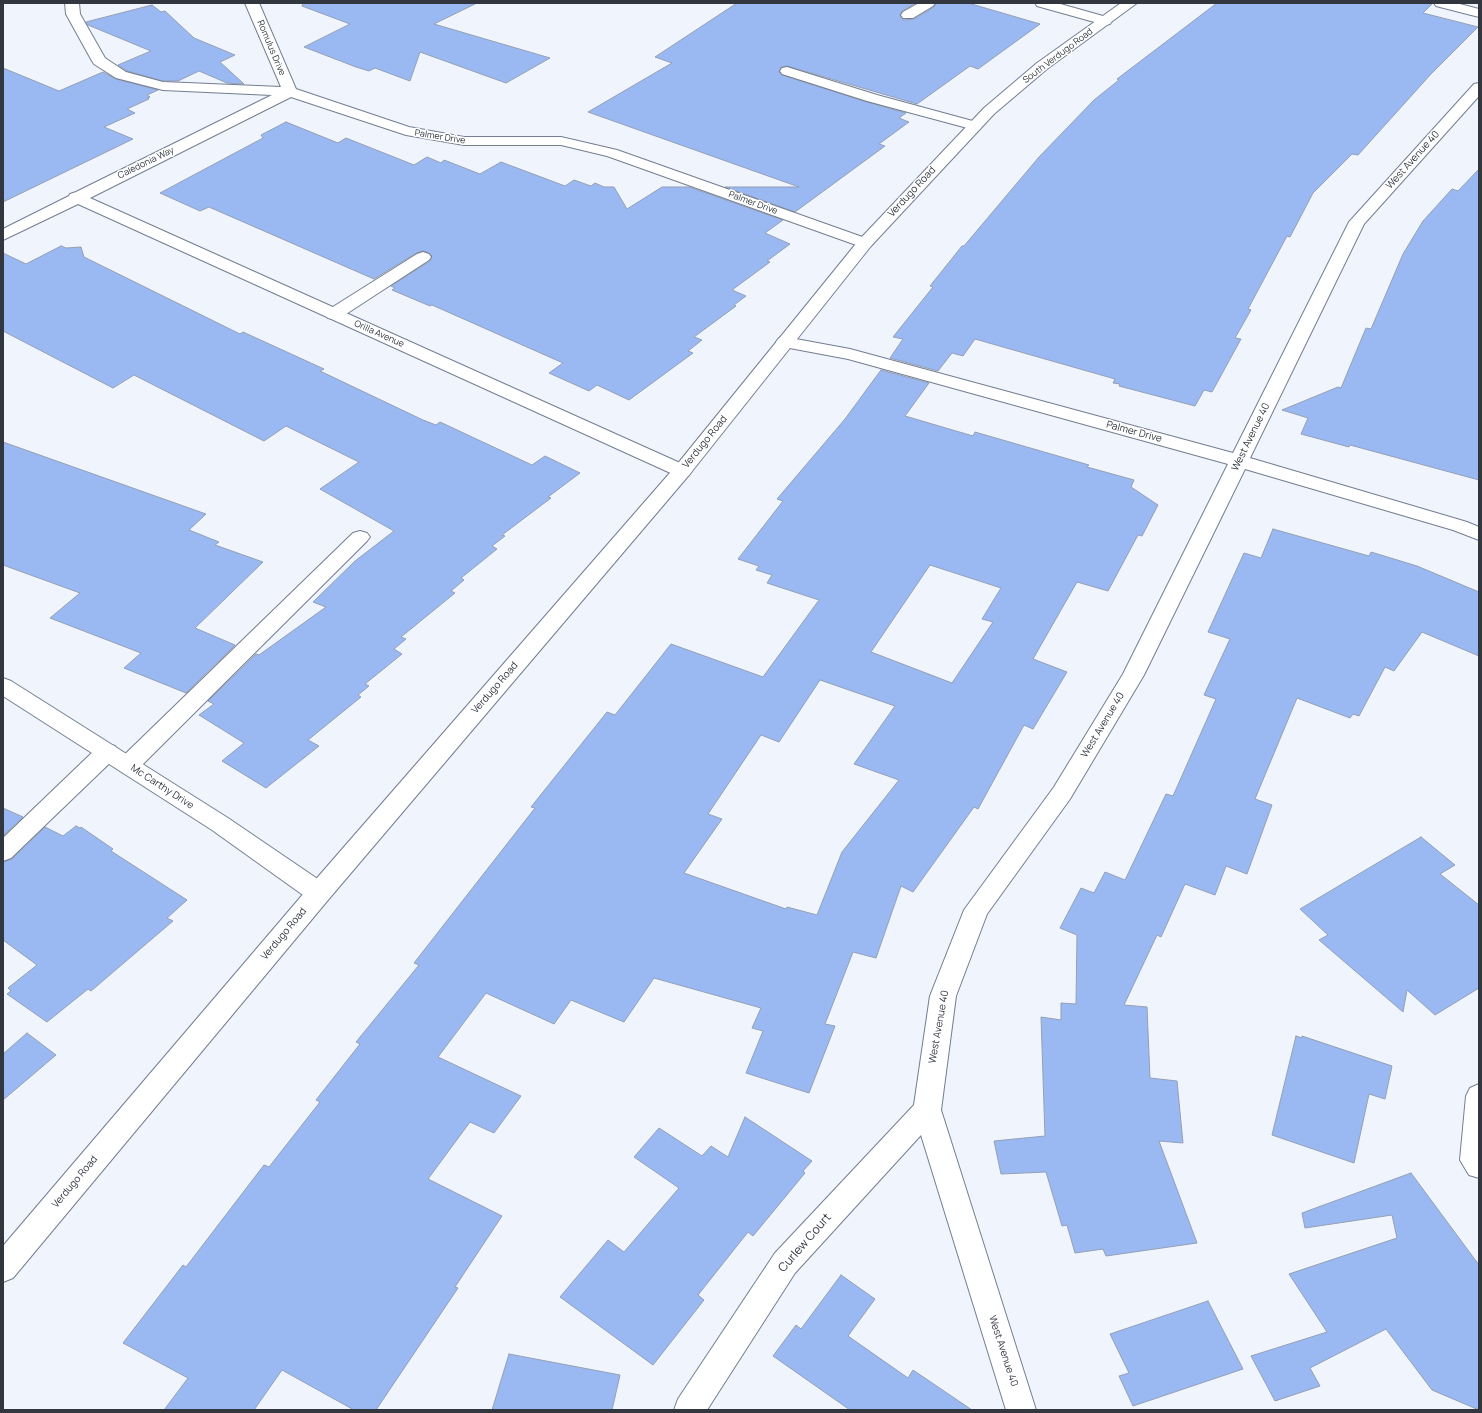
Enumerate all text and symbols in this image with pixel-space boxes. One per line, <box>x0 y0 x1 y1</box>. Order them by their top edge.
street label: Romulus Drive <box>255 19 287 77</box>
street label: South Verdugo Road <box>1021 26 1095 86</box>
street label: Palmer Drive <box>414 128 466 146</box>
street label: West Avenue 40 <box>1384 128 1442 192</box>
street label: Caledonia Way <box>116 145 176 181</box>
street label: Verdugo Road <box>886 164 938 220</box>
street label: Palmer Drive <box>727 189 779 217</box>
street label: Orilla Avenue <box>352 318 406 350</box>
street label: West Avenue 40 <box>1229 401 1273 473</box>
street label: Verdugo Road <box>680 413 730 471</box>
street label: Palmer Drive <box>1105 419 1163 445</box>
street label: Verdugo Road <box>469 660 521 716</box>
street label: West Avenue 40 <box>1079 690 1127 760</box>
street label: Mc Carthy Drive <box>128 762 196 812</box>
street label: Verdugo Road <box>259 906 309 962</box>
street label: West Avenue 40 <box>927 989 951 1065</box>
street label: Verdugo Road <box>50 1154 100 1210</box>
street label: Curlew Court <box>776 1211 834 1275</box>
street label: West Avenue 40 <box>986 1314 1020 1388</box>

